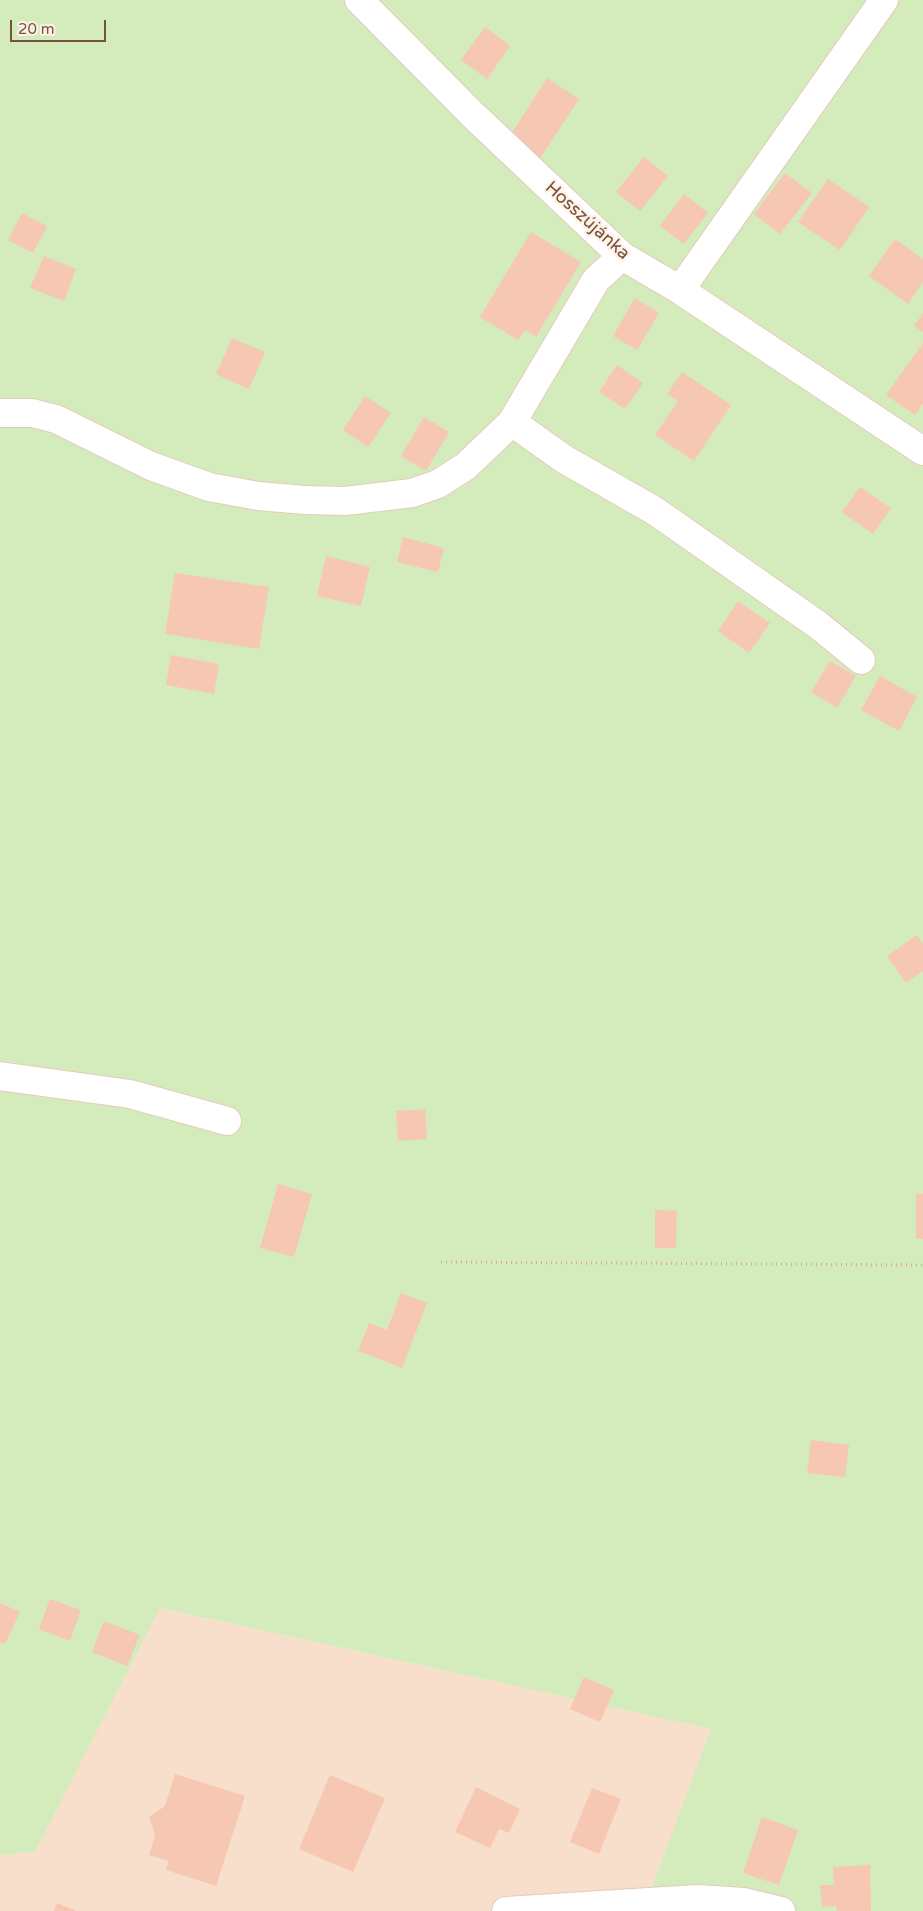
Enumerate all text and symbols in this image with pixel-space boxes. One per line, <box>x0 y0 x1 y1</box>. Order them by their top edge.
scale bar <box>12 10 109 42</box>
text: 20 m <box>18 20 55 38</box>
street label: Hosszújánka <box>540 177 634 265</box>

